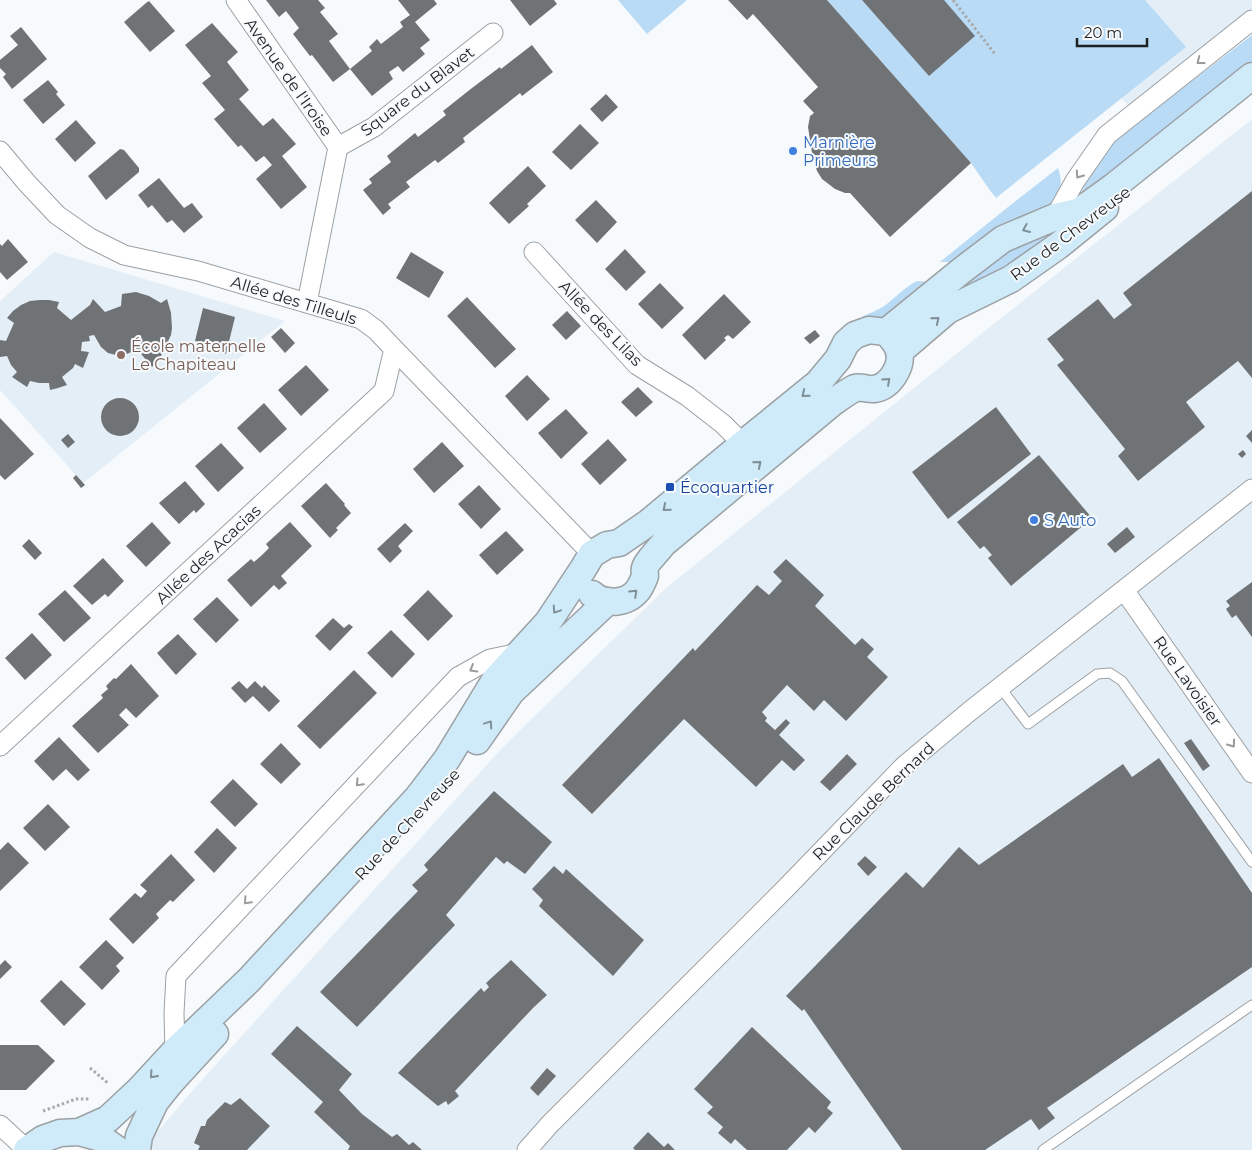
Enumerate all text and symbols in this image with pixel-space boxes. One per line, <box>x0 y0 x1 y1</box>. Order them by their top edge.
street label: Avenue de l'Iroise <box>241 15 336 140</box>
scale bar <box>1077 15 1147 47</box>
text: 20 m <box>1084 23 1122 42</box>
street label: Square du Blavet <box>357 42 478 140</box>
one-way arrow <box>1197 56 1206 64</box>
place label: Marnière Primeurs <box>803 133 876 170</box>
marker: Marnière Primeurs <box>787 145 799 157</box>
one-way arrow <box>1076 169 1085 179</box>
street label: Rue de Chevreuse <box>1007 182 1134 285</box>
one-way arrow <box>1022 223 1031 234</box>
street label: Allée des Tilleuls <box>229 272 359 329</box>
street label: Allée des Lilas <box>555 277 646 370</box>
one-way arrow <box>931 317 940 326</box>
place label: École maternelle Le Chapiteau <box>131 337 266 374</box>
marker: École maternelle Le Chapiteau <box>115 349 127 361</box>
one-way arrow <box>881 377 890 386</box>
one-way arrow <box>801 388 810 397</box>
one-way arrow <box>753 461 762 470</box>
place label: Écoquartier <box>680 478 774 497</box>
marker: Écoquartier <box>664 481 676 493</box>
street label: Allée des Acacias <box>152 501 265 608</box>
one-way arrow <box>662 503 671 512</box>
place label: S Auto <box>1044 511 1096 530</box>
marker: S Auto <box>1028 514 1040 526</box>
one-way arrow <box>628 590 637 599</box>
one-way arrow <box>553 604 562 613</box>
street label: Rue Lavoisier <box>1149 632 1226 730</box>
one-way arrow <box>470 662 479 672</box>
one-way arrow <box>483 721 492 730</box>
street label: Rue Claude Bernard <box>808 738 938 864</box>
one-way arrow <box>1226 738 1235 748</box>
street label: Rue de Chevreuse <box>351 765 464 884</box>
one-way arrow <box>356 777 365 786</box>
one-way arrow <box>244 895 253 904</box>
one-way arrow <box>150 1069 159 1078</box>

